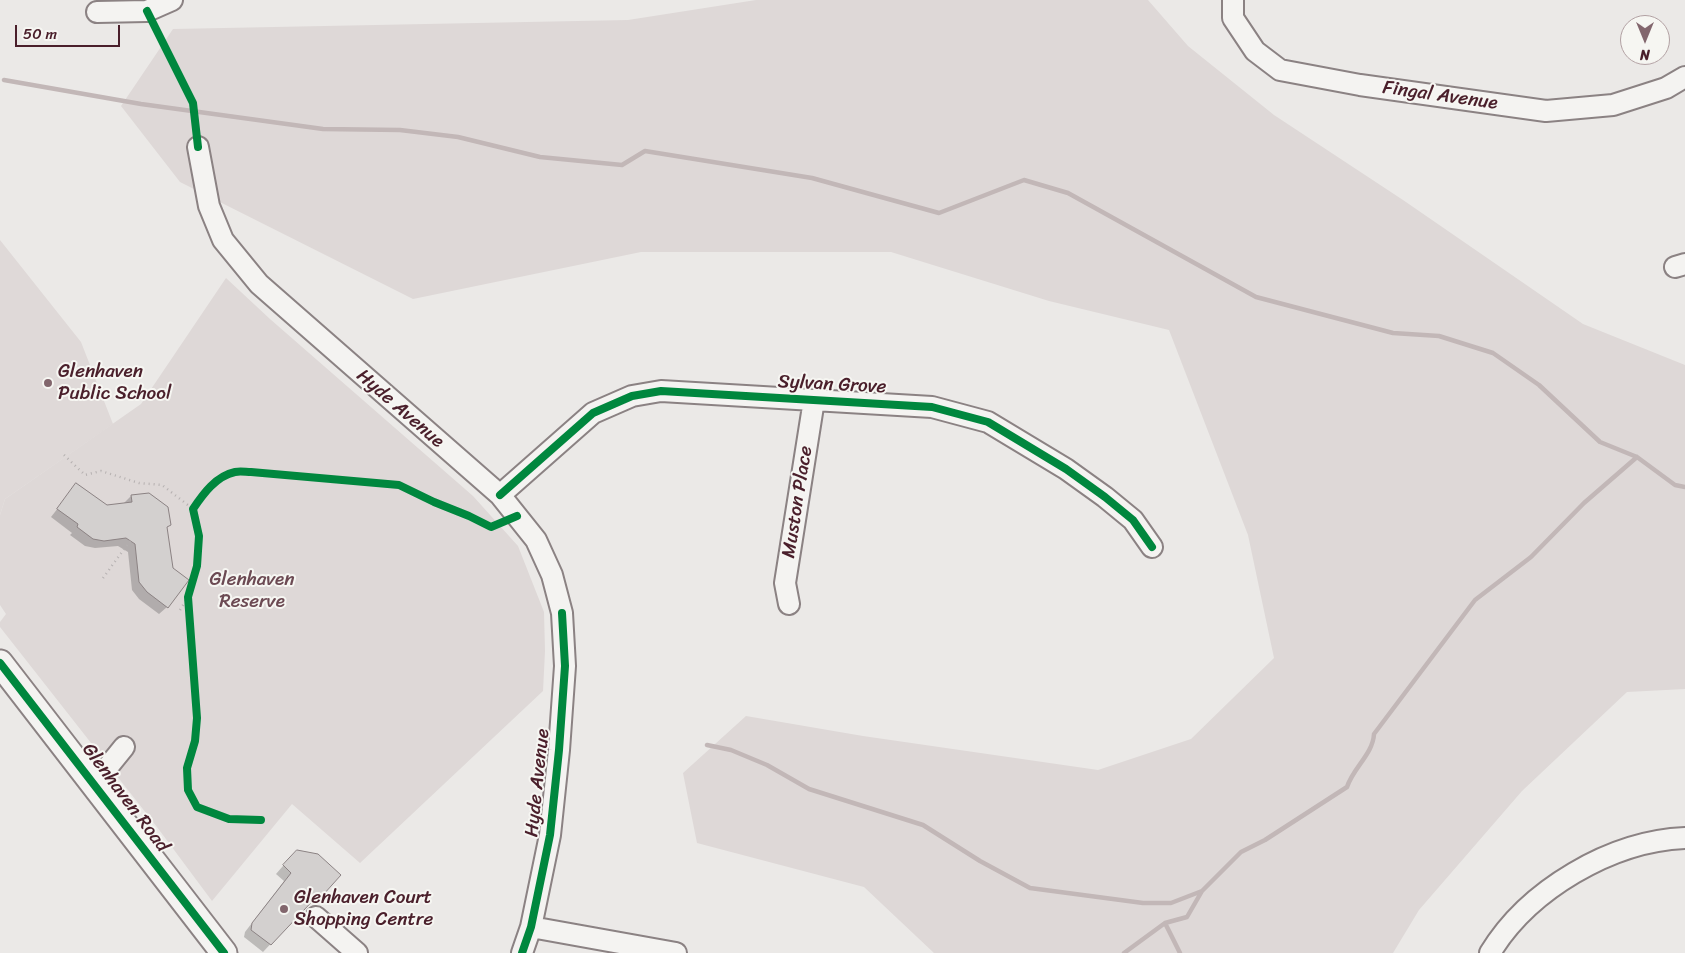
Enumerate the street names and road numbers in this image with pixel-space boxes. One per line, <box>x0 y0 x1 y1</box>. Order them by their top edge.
street label: Fingal Avenue <box>1381 77 1499 115</box>
street label: Hyde Avenue <box>352 365 448 453</box>
street label: Sylvan Grove <box>777 371 887 399</box>
street label: Muston Place <box>778 444 818 560</box>
street label: Hyde Avenue <box>521 728 555 838</box>
street label: Glenhaven Road <box>77 739 173 857</box>

